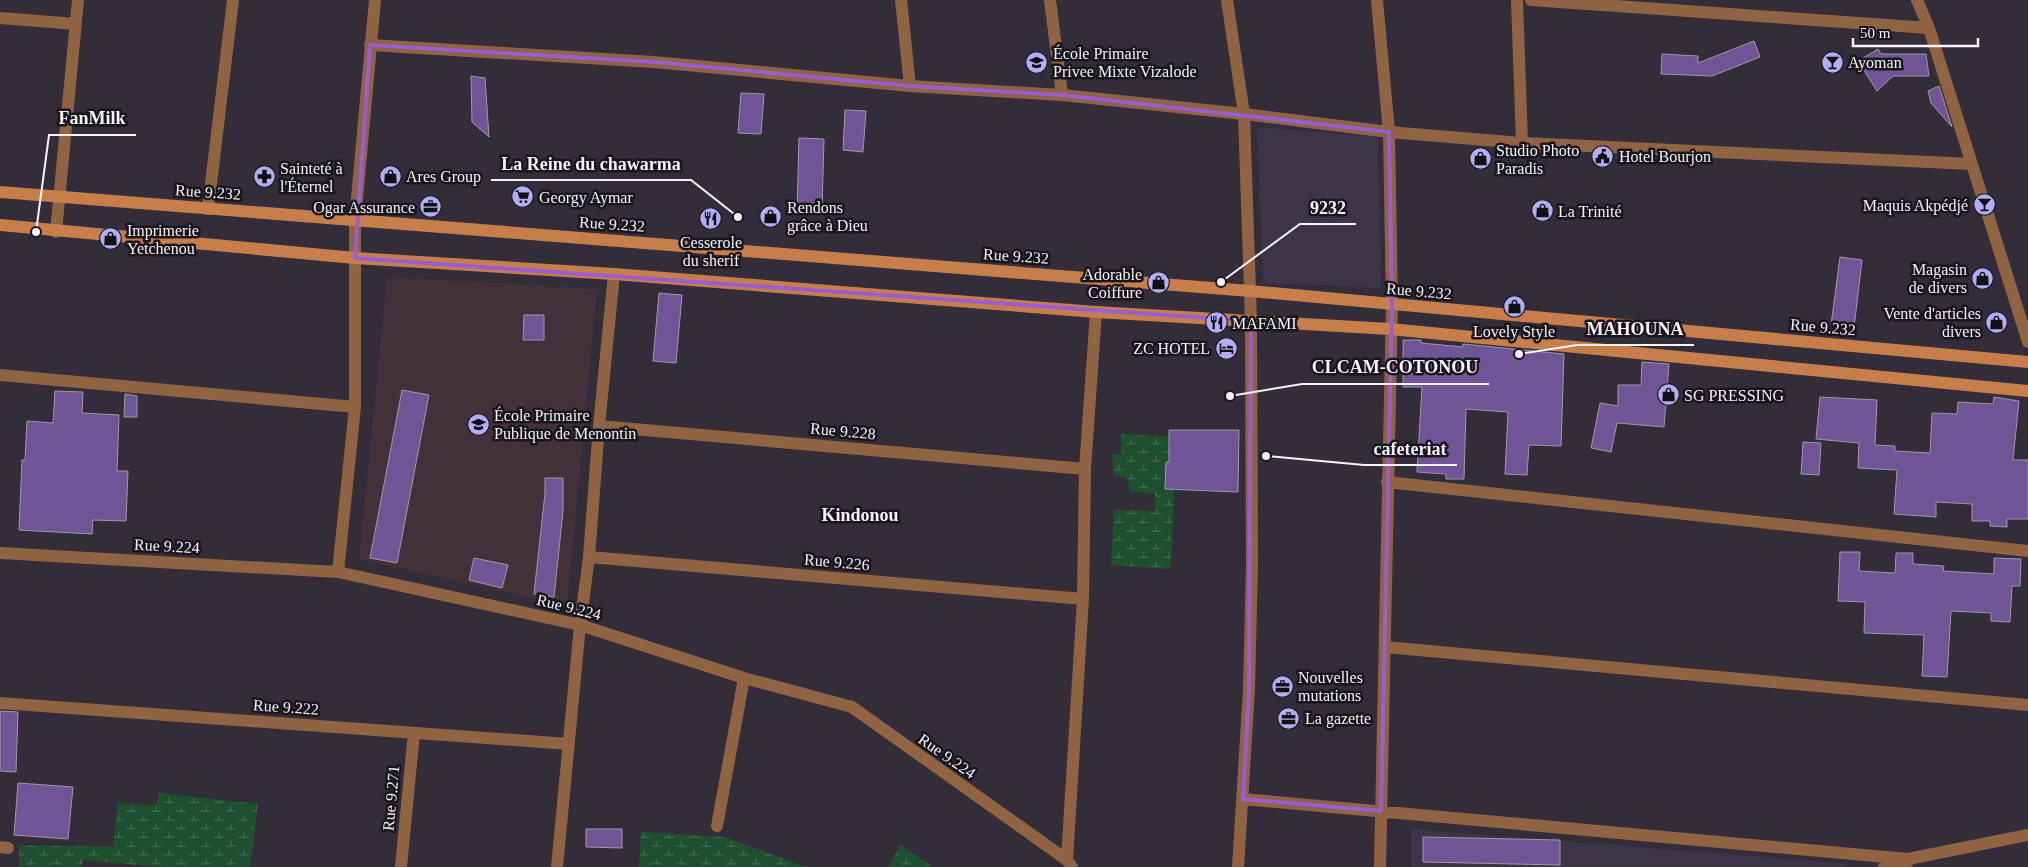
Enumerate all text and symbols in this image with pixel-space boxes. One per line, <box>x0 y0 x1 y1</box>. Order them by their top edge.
scale bar <box>1853 15 1978 47</box>
text: 50 m <box>1860 25 1891 41</box>
place label: École Primaire Privee Mixte Vizalode <box>1053 44 1197 80</box>
school or university icon: École Primaire Privee Mixte Vizalode <box>1025 50 1049 74</box>
bar icon: Ayoman <box>1820 50 1844 74</box>
place label: Ayoman <box>1848 54 1902 72</box>
callout: FanMilk <box>49 102 136 135</box>
text: FanMilk <box>58 108 126 128</box>
place label: Studio Photo Paradis <box>1496 142 1579 177</box>
public building icon: Hotel Bourjon <box>1591 144 1615 168</box>
callout: La Reine du chawarma <box>491 147 691 180</box>
shop icon: Studio Photo Paradis <box>1468 147 1492 171</box>
place label: Hotel Bourjon <box>1619 148 1711 166</box>
text: La Reine du chawarma <box>501 154 681 174</box>
place label: Sainteté à l'Éternel <box>280 160 343 195</box>
shop icon: Ares Group <box>378 164 402 188</box>
pharmacy icon: Sainteté à l'Éternel <box>252 165 276 189</box>
place label: Ares Group <box>406 168 481 186</box>
street label: Rue 9.232 <box>175 181 241 203</box>
supermarket icon: Georgy Aymar <box>511 185 535 209</box>
place label: Georgy Aymar <box>539 189 633 207</box>
callout: 9232 <box>1300 191 1356 224</box>
bar icon: Maquis Akpédjé <box>1972 193 1996 217</box>
office icon: Ogar Assurance <box>419 195 443 219</box>
place label: Maquis Akpédjé <box>1863 197 1968 215</box>
text: 9232 <box>1310 198 1346 218</box>
place label: Ogar Assurance <box>313 199 415 217</box>
place label: Rendons grâce à Dieu <box>787 199 868 235</box>
shop icon: La Trinité <box>1530 199 1554 223</box>
place label: La Trinité <box>1558 203 1622 220</box>
shop icon: Rendons grâce à Dieu <box>759 204 783 228</box>
restaurant icon: Cesserole du sherif <box>699 206 723 230</box>
street label: Rue 9.232 <box>579 213 645 235</box>
place label: Imprimerie Yetchenou <box>127 222 199 257</box>
shop icon: Imprimerie Yetchenou <box>99 227 123 251</box>
place label: Cesserole du sherif <box>680 234 742 269</box>
street label: Rue 9.232 <box>983 245 1049 267</box>
place label: Magasin de divers <box>1909 261 1967 296</box>
place label: Adorable Coiffure <box>1082 266 1142 301</box>
shop icon: Magasin de divers <box>1971 266 1995 290</box>
shop icon: Adorable Coiffure <box>1146 271 1170 295</box>
street label: Rue 9.232 <box>1385 280 1453 302</box>
shop icon: Lovely Style <box>1502 295 1526 319</box>
place label: Vente d'articles divers <box>1883 305 1981 340</box>
shop icon: Vente d'articles divers <box>1985 310 2009 334</box>
restaurant icon: MAFAMI <box>1204 311 1228 335</box>
callout: MAHOUNA <box>1577 312 1694 345</box>
place label: MAFAMI <box>1232 315 1297 332</box>
street label: Rue 9.232 <box>1789 316 1857 338</box>
text: MAHOUNA <box>1587 319 1684 339</box>
place label: Lovely Style <box>1473 323 1555 341</box>
hotel icon: ZC HOTEL <box>1214 336 1238 360</box>
place label: ZC HOTEL <box>1133 340 1210 357</box>
callout: CLCAM-COTONOU <box>1302 351 1489 384</box>
text: CLCAM-COTONOU <box>1312 357 1478 377</box>
shop icon: SG PRESSING <box>1656 383 1680 407</box>
place label: SG PRESSING <box>1684 387 1784 404</box>
place label: École Primaire Publique de Menontin <box>494 406 636 443</box>
school or university icon: École Primaire Publique de Menontin <box>466 412 490 436</box>
street label: Rue 9.228 <box>809 420 877 442</box>
callout: cafeteriat <box>1364 432 1457 465</box>
text: cafeteriat <box>1374 439 1446 459</box>
district label: Kindonou <box>821 505 899 525</box>
street label: Rue 9.224 <box>134 536 200 556</box>
street label: Rue 9.226 <box>803 551 871 573</box>
street label: Rue 9.224 <box>535 591 603 623</box>
place label: Nouvelles mutations <box>1298 669 1363 704</box>
office icon: Nouvelles mutations <box>1270 674 1294 698</box>
street label: Rue 9.222 <box>253 696 319 718</box>
office icon: La gazette <box>1277 706 1301 730</box>
place label: La gazette <box>1305 710 1371 728</box>
street label: Rue 9.224 <box>915 730 979 782</box>
street label: Rue 9.271 <box>380 764 402 832</box>

